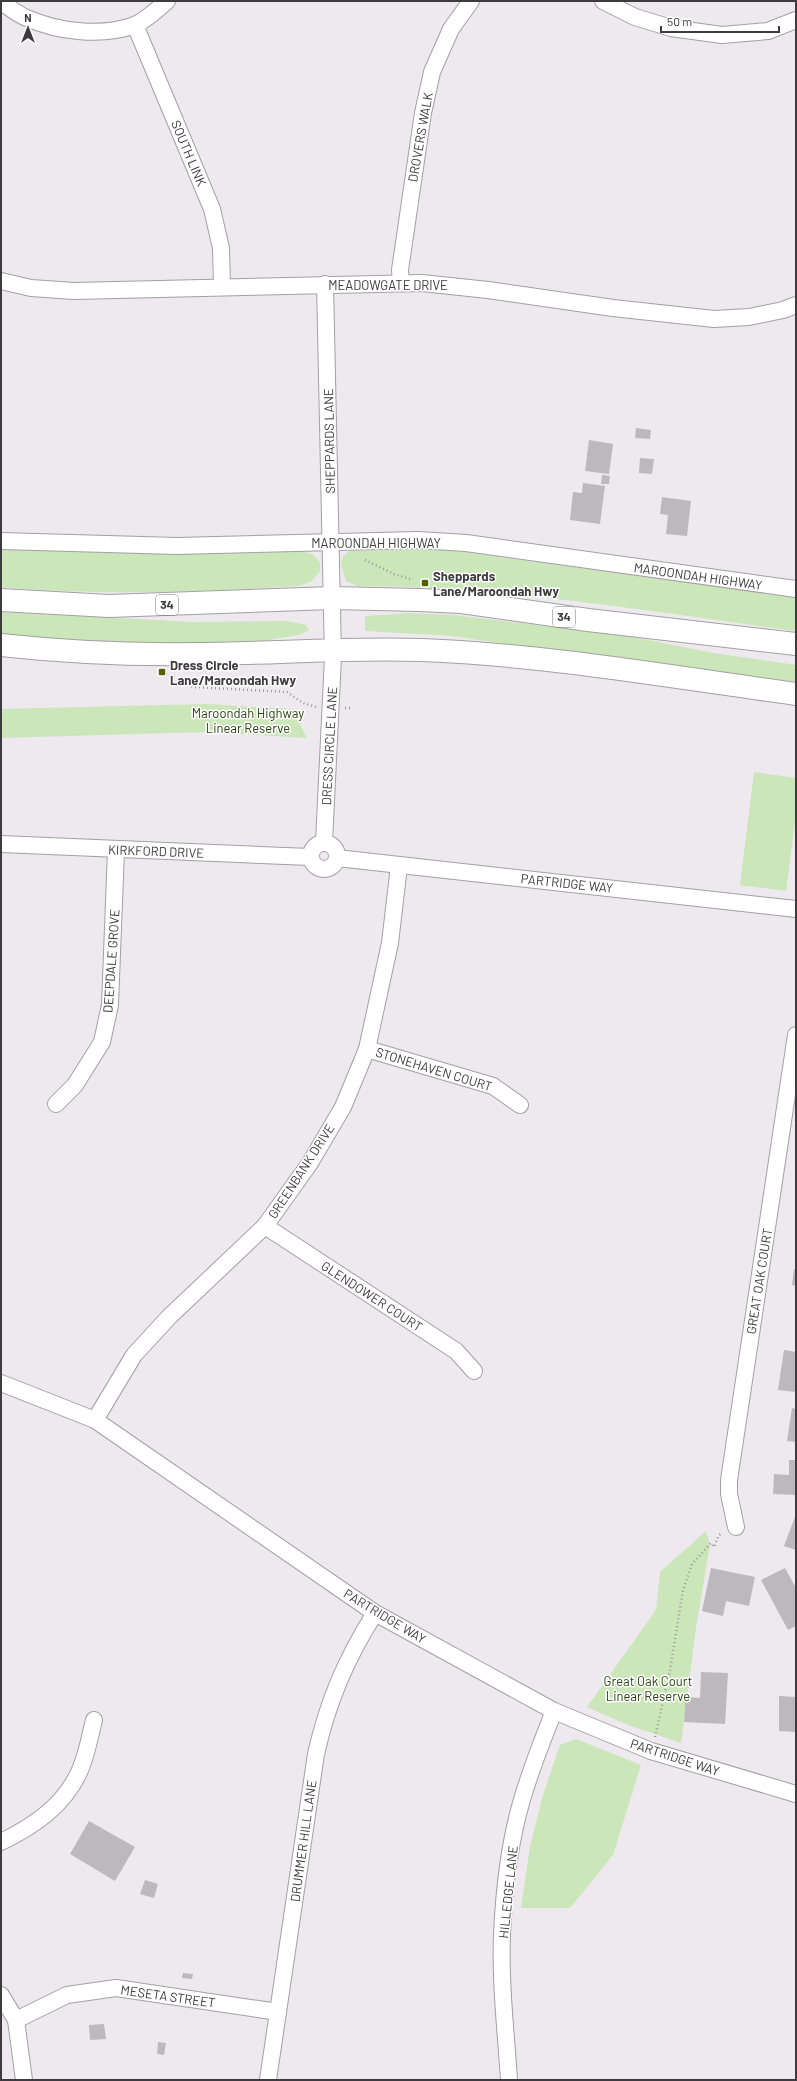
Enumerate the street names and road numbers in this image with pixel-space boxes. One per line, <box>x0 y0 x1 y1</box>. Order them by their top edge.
street label: DROVERS WALK <box>404 91 436 183</box>
street label: SOUTH LINK <box>168 118 210 188</box>
street label: MEADOWGATE DRIVE <box>328 277 448 293</box>
street label: SHEPPARDS LANE <box>320 388 338 494</box>
street label: MAROONDAH HIGHWAY <box>311 535 441 551</box>
street label: MAROONDAH HIGHWAY <box>633 559 763 593</box>
road number: 34 <box>156 595 178 615</box>
road number: 34 <box>553 607 575 627</box>
street label: DRESS CIRCLE LANE <box>318 686 340 806</box>
street label: KIRKFORD DRIVE <box>108 841 204 861</box>
street label: PARTRIDGE WAY <box>520 870 614 896</box>
street label: DEEPDALE GROVE <box>99 908 123 1014</box>
street label: STONEHAVEN COURT <box>374 1044 494 1094</box>
street label: GREENBANK DRIVE <box>264 1120 338 1222</box>
street label: GREAT OAK COURT <box>743 1227 775 1335</box>
street label: GLENDOWER COURT <box>318 1257 426 1335</box>
street label: PARTRIDGE WAY <box>341 1585 429 1647</box>
street label: PARTRIDGE WAY <box>628 1735 722 1779</box>
street label: DRUMMER HILL LANE <box>287 1779 319 1903</box>
street label: HILLEDGE LANE <box>495 1845 521 1939</box>
street label: MESETA STREET <box>120 1981 216 2011</box>

